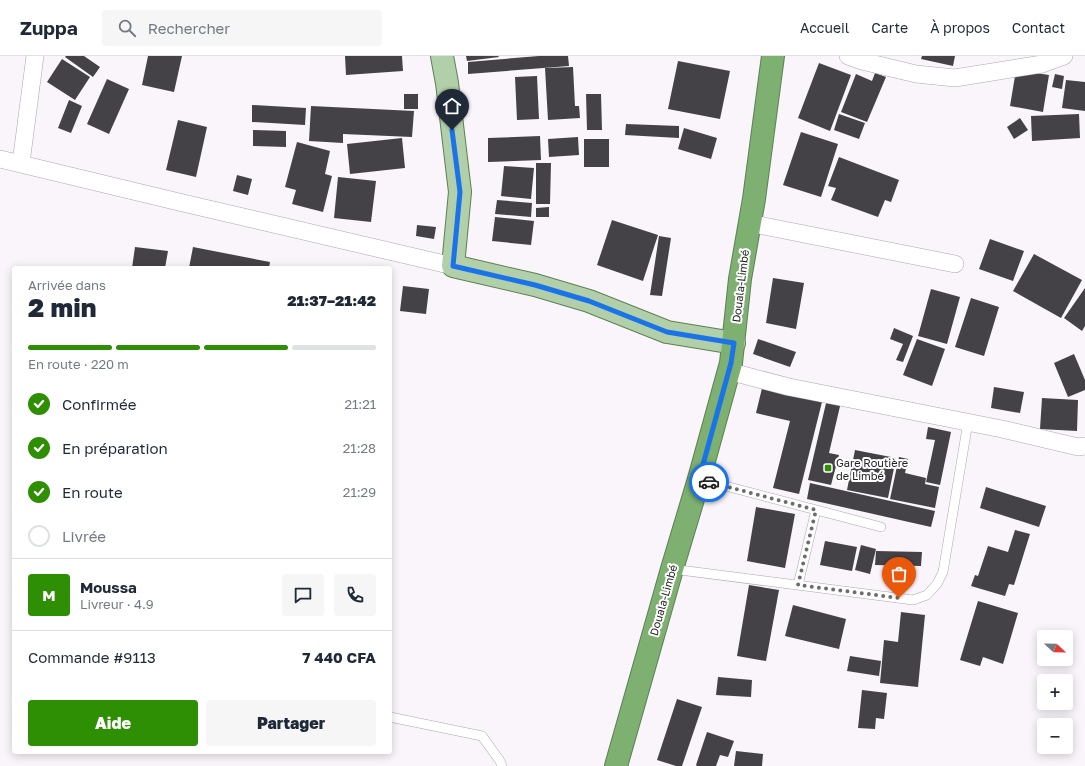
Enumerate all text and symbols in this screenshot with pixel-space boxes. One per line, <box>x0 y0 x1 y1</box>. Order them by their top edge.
search box <box>102 10 382 46</box>
text: Zuppa <box>20 16 78 39</box>
icon: search <box>116 17 138 39</box>
text: Rechercher <box>148 19 230 37</box>
text: Accueil <box>800 19 849 36</box>
text: Carte <box>871 19 908 36</box>
text: À propos <box>930 19 990 36</box>
text: Contact <box>1012 19 1065 36</box>
pin <box>435 89 469 130</box>
icon: home <box>441 95 463 117</box>
street label: Douala-Limbé <box>729 249 751 323</box>
text: Arrivée dans <box>28 277 106 293</box>
text: 21:37–21:42 <box>287 291 376 309</box>
text: 2 min <box>28 292 96 323</box>
text: En route · 220 m <box>28 356 129 372</box>
icon: check <box>28 393 50 415</box>
text: Confirmée <box>62 395 136 413</box>
text: 21:21 <box>344 396 376 412</box>
icon: check <box>28 437 50 459</box>
text: En préparation <box>62 439 168 457</box>
text: 21:28 <box>343 440 376 456</box>
place label: Gare Routière de Limbé <box>836 456 908 482</box>
courier <box>689 462 729 502</box>
marker: Gare Routière de Limbé <box>823 463 833 473</box>
icon: car <box>698 471 720 493</box>
icon: check <box>28 481 50 503</box>
text: En route <box>62 483 123 501</box>
text: 21:29 <box>343 484 376 500</box>
text: Livrée <box>62 527 106 545</box>
pin <box>882 557 916 598</box>
street label: Douala-Limbé <box>647 563 679 637</box>
icon: bag <box>888 563 910 585</box>
button: chat <box>282 574 324 616</box>
button: phone <box>334 574 376 616</box>
text: Moussa <box>80 578 137 596</box>
text: M <box>42 586 56 604</box>
text: Livreur · 4.9 <box>80 596 154 612</box>
north arrow <box>1037 630 1073 666</box>
map controls <box>1037 630 1073 754</box>
text: Commande #9113 <box>28 648 156 666</box>
text: 7 440 CFA <box>302 648 376 666</box>
button: + <box>1037 674 1073 710</box>
button: Aide <box>28 700 198 746</box>
button: Partager <box>206 700 376 746</box>
button: − <box>1037 718 1073 754</box>

